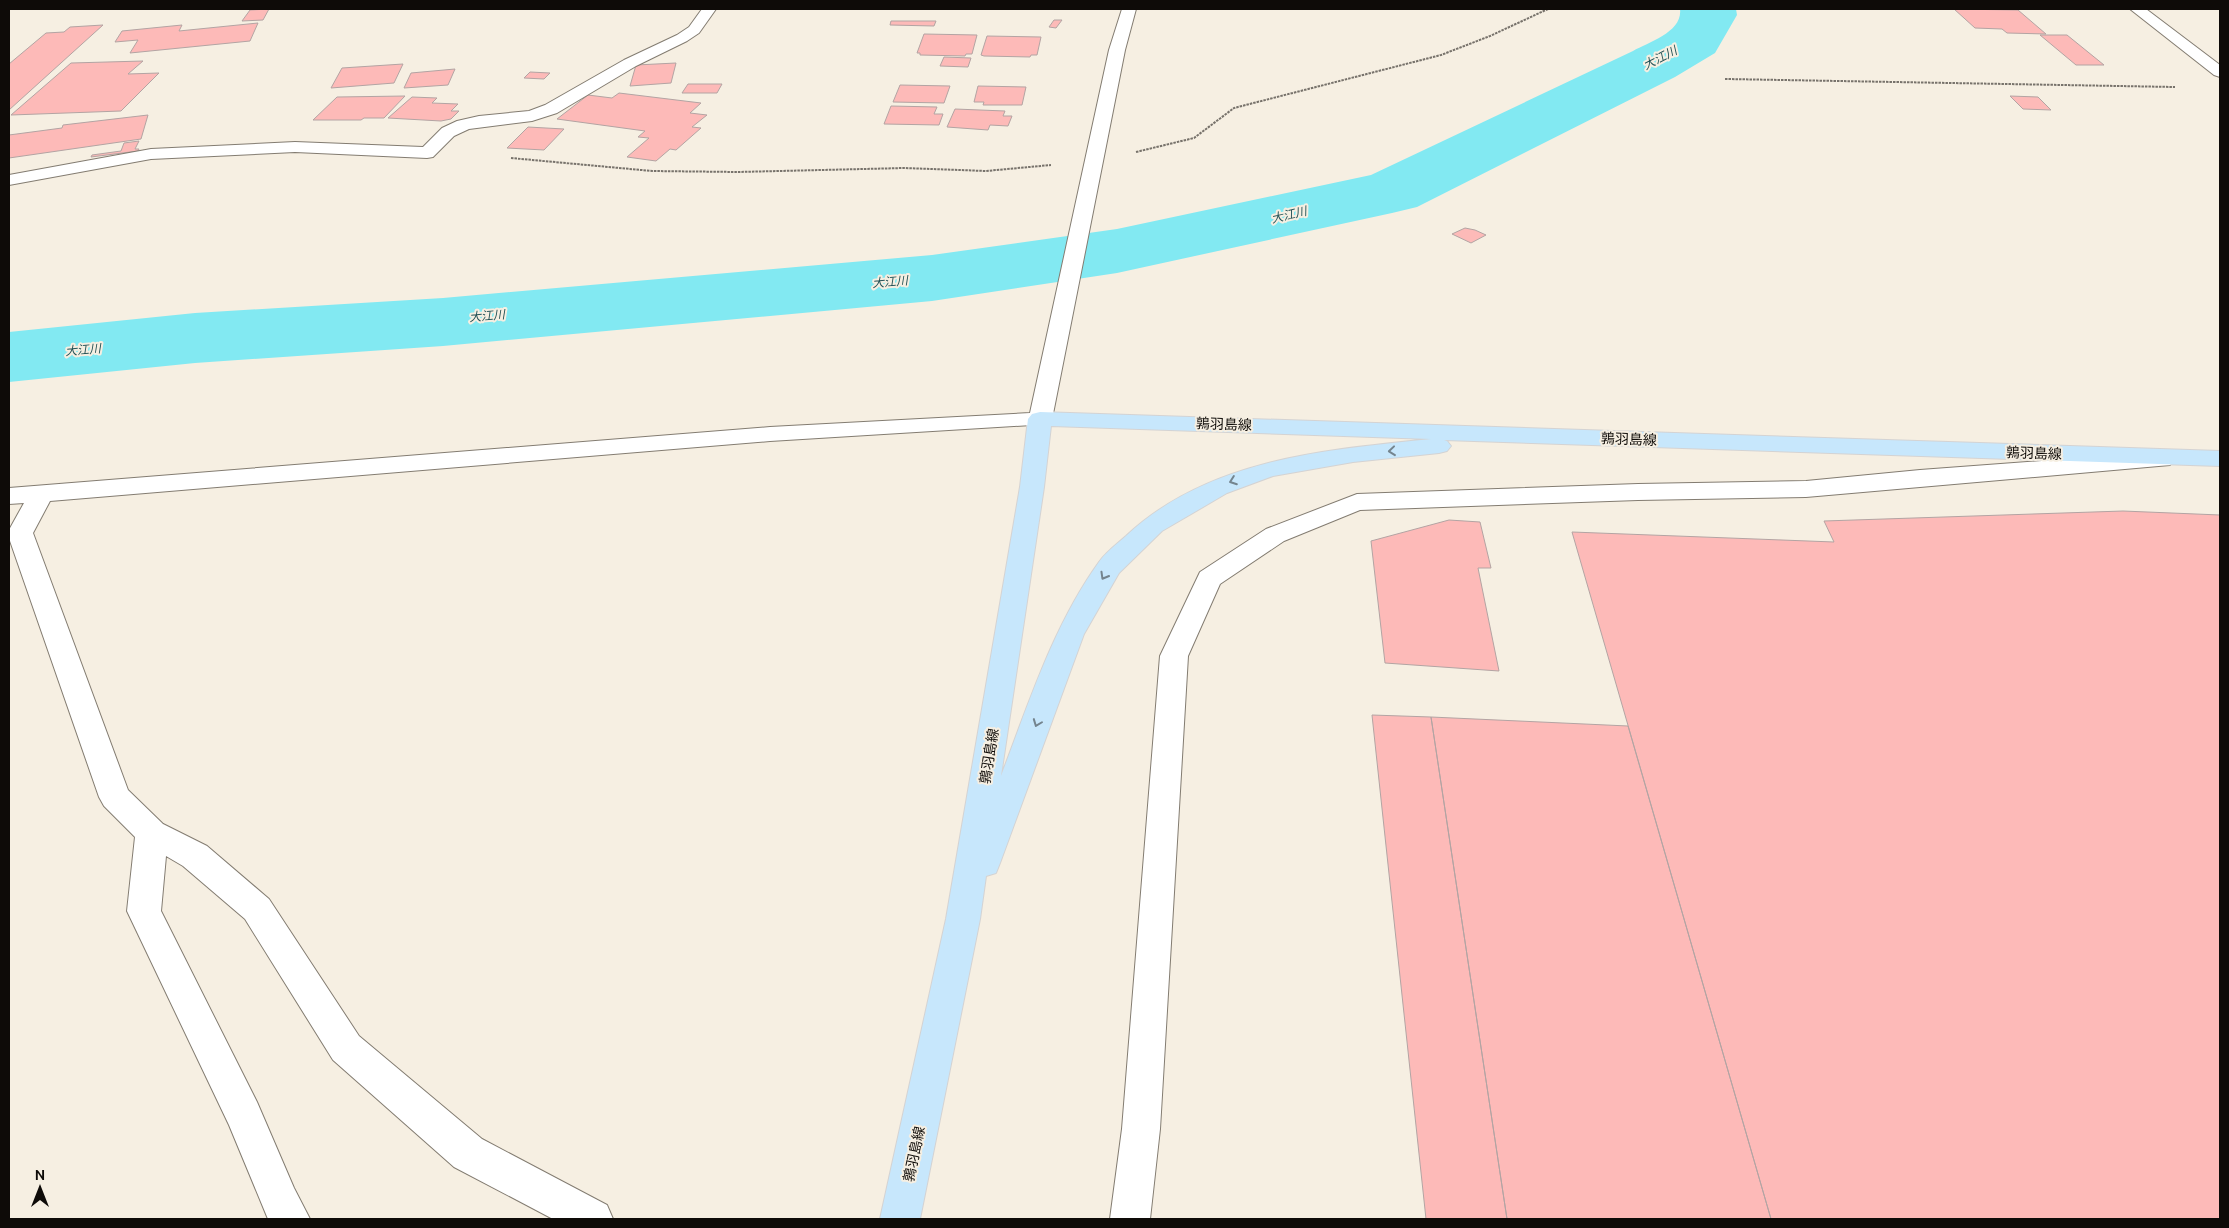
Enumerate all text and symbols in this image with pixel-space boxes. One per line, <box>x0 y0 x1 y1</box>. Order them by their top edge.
water label: 大江川 <box>1641 43 1681 72</box>
water label: 大江川 <box>1270 204 1310 225</box>
water label: 大江川 <box>871 273 910 290</box>
water label: 大江川 <box>468 307 507 324</box>
water label: 大江川 <box>64 341 103 358</box>
street label: 鶉羽島線 <box>1196 415 1252 433</box>
street label: 鶉羽島線 <box>1601 430 1657 448</box>
street label: 鶉羽島線 <box>2006 444 2062 462</box>
one-way arrow <box>1388 445 1396 456</box>
one-way arrow <box>1229 475 1238 485</box>
one-way arrow <box>1100 570 1110 579</box>
one-way arrow <box>1032 718 1043 727</box>
street label: 鶉羽島線 <box>977 727 1001 785</box>
street label: 鶉羽島線 <box>900 1125 928 1183</box>
north arrow <box>15 1163 65 1213</box>
text: N <box>35 1167 45 1183</box>

